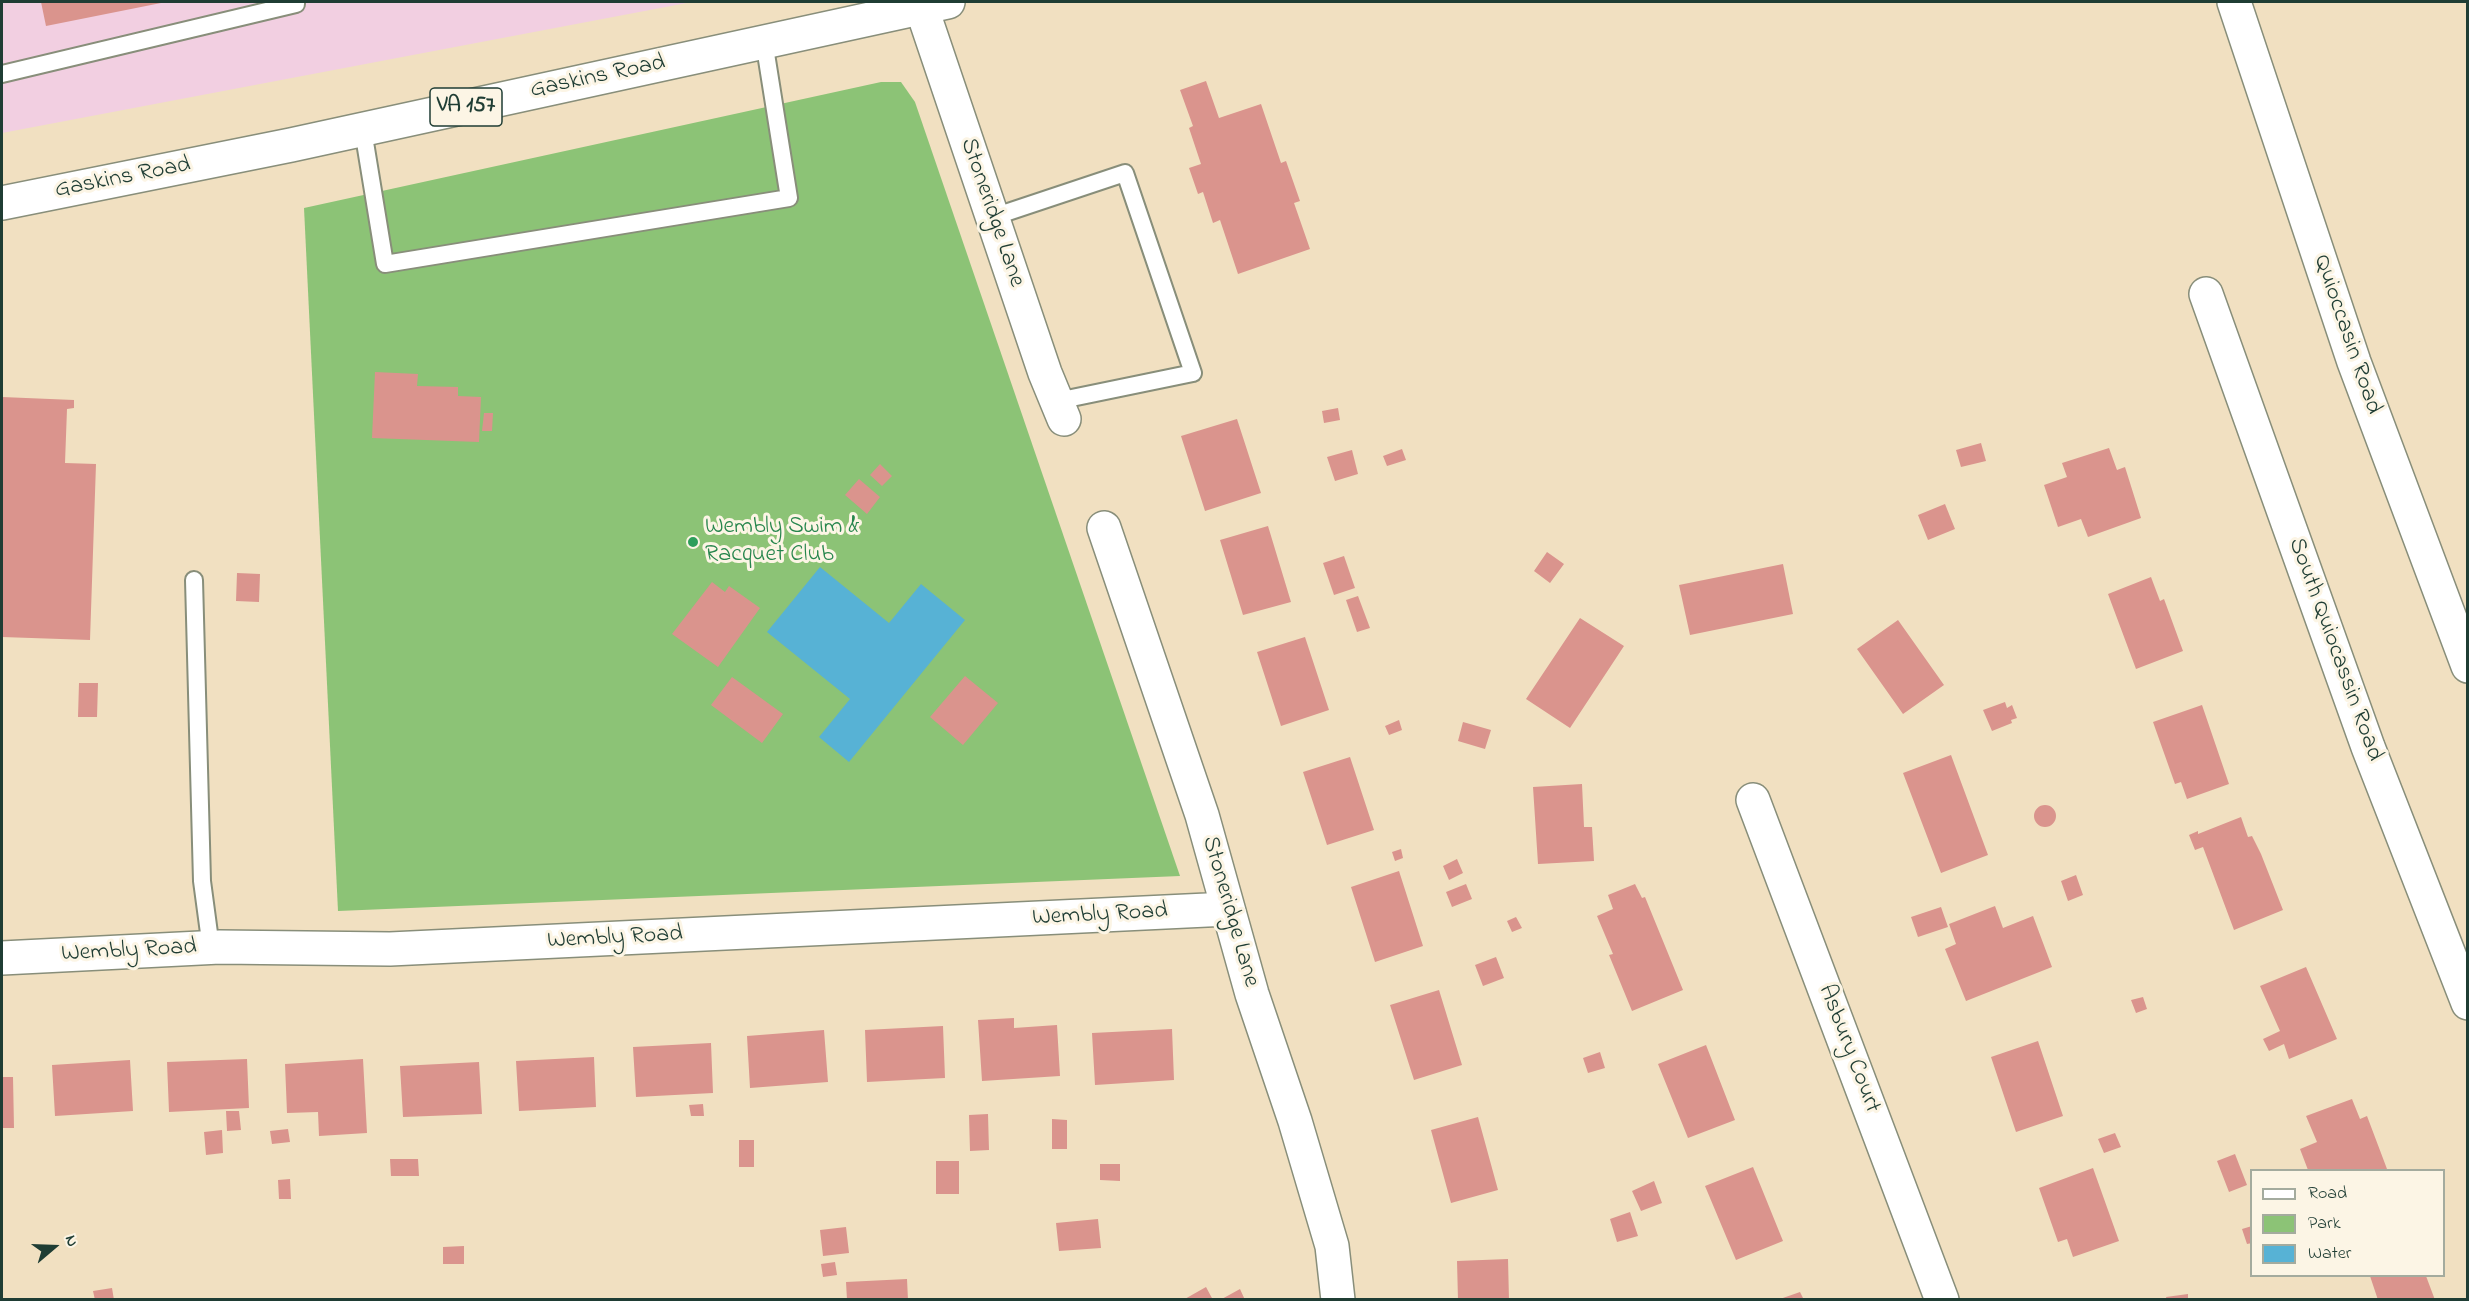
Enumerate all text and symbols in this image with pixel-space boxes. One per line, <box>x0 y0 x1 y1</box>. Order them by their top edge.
street label: Gaskins Road <box>528 50 668 106</box>
road number: VA 157 <box>430 88 502 126</box>
street label: Stoneridge Lane <box>952 135 1030 291</box>
street label: Gaskins Road <box>53 152 193 206</box>
street label: Quioccasin Road <box>2305 251 2387 419</box>
place label: Wembly Swim & Racquet Club <box>705 514 859 570</box>
marker: Wembly Swim & Racquet Club <box>686 535 700 549</box>
street label: South Quiocassin Road <box>2280 535 2388 765</box>
street label: Stoneridge Lane <box>1194 833 1264 991</box>
street label: Wembly Road <box>1032 898 1168 934</box>
street label: Wembly Road <box>547 921 683 957</box>
street label: Wembly Road <box>61 934 197 970</box>
street label: Asbury Court <box>1810 981 1886 1117</box>
legend <box>2250 1169 2445 1277</box>
text: Road <box>2308 1181 2347 1207</box>
text: Park <box>2308 1211 2341 1237</box>
north arrow <box>24 1217 84 1277</box>
text: N <box>58 1232 84 1250</box>
text: Water <box>2308 1241 2351 1267</box>

